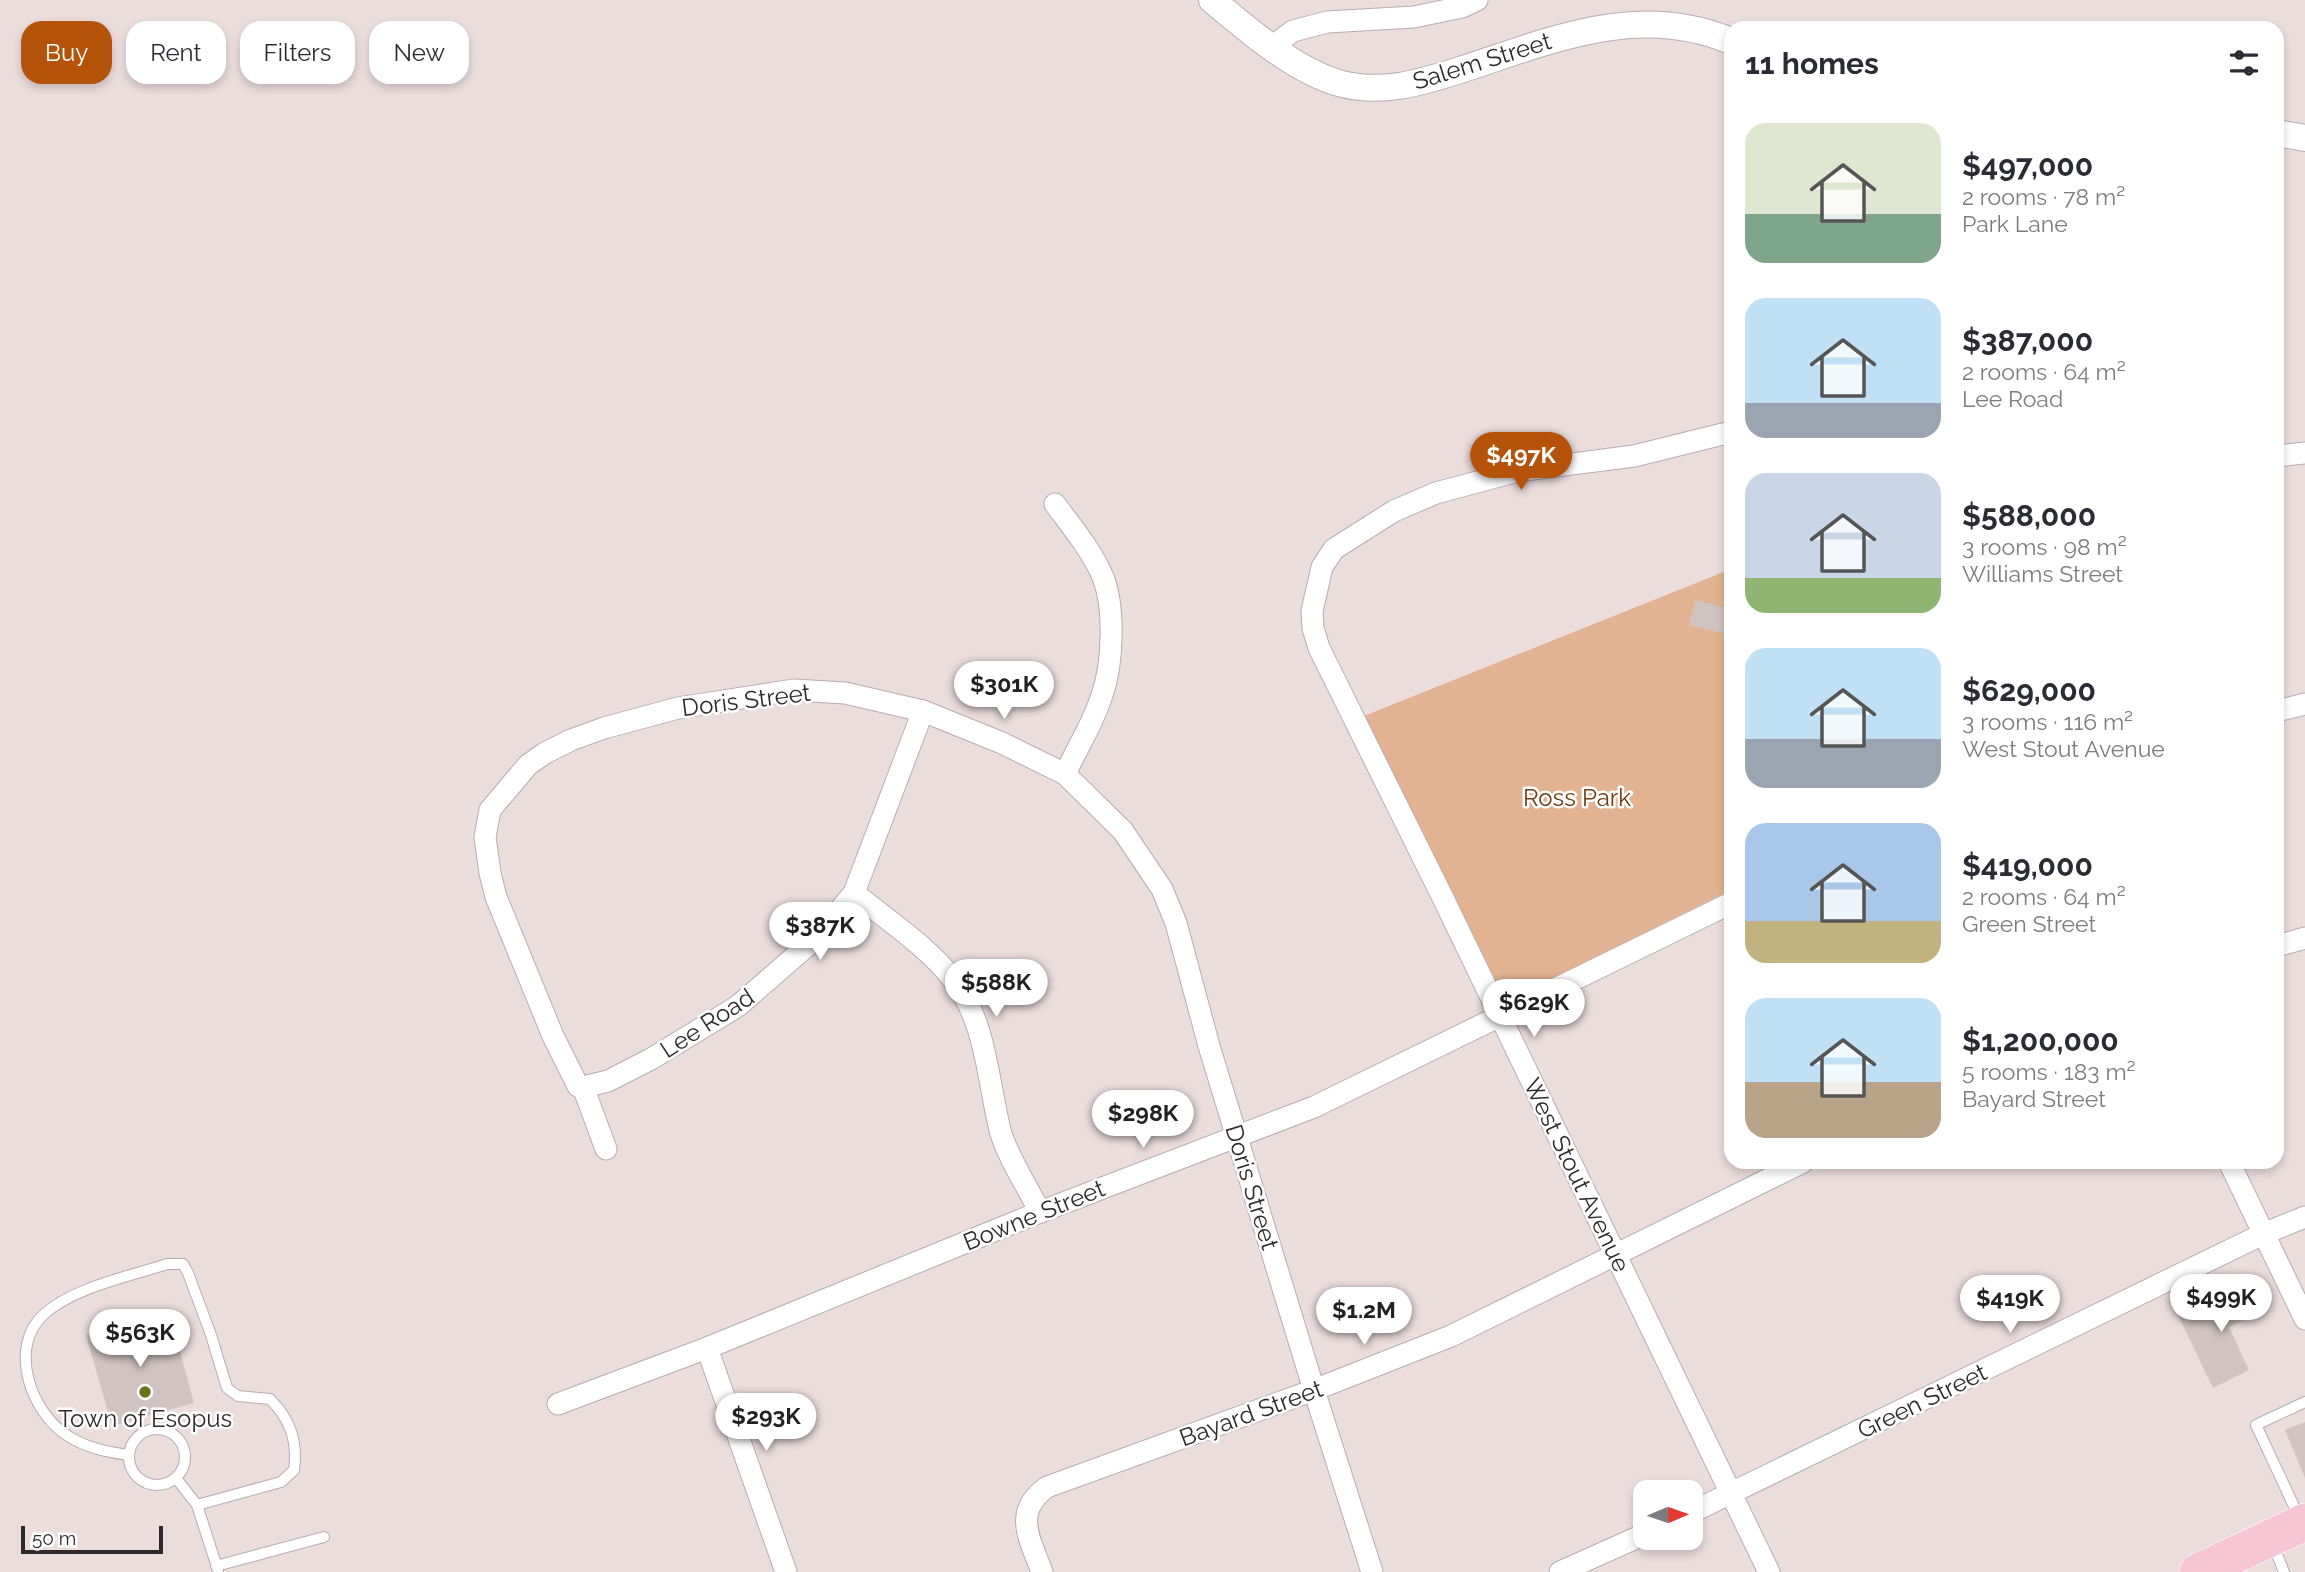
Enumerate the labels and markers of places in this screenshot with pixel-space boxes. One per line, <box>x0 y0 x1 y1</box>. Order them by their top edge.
pin: $497K <box>1472 433 1570 492</box>
pin: $301K <box>955 662 1053 721</box>
pin: $387K <box>771 902 869 962</box>
pin: $588K <box>947 960 1045 1019</box>
pin: $629K <box>1485 979 1583 1039</box>
pin: $298K <box>1094 1090 1192 1150</box>
pin: $499K <box>2172 1274 2270 1334</box>
pin: $419K <box>1961 1276 2059 1335</box>
pin: $1.2M <box>1315 1288 1413 1347</box>
pin: $563K <box>91 1310 189 1369</box>
marker: Town of Esopus <box>137 1384 153 1400</box>
pin: $293K <box>717 1394 815 1453</box>
place label: Town of Esopus <box>58 1404 232 1433</box>

